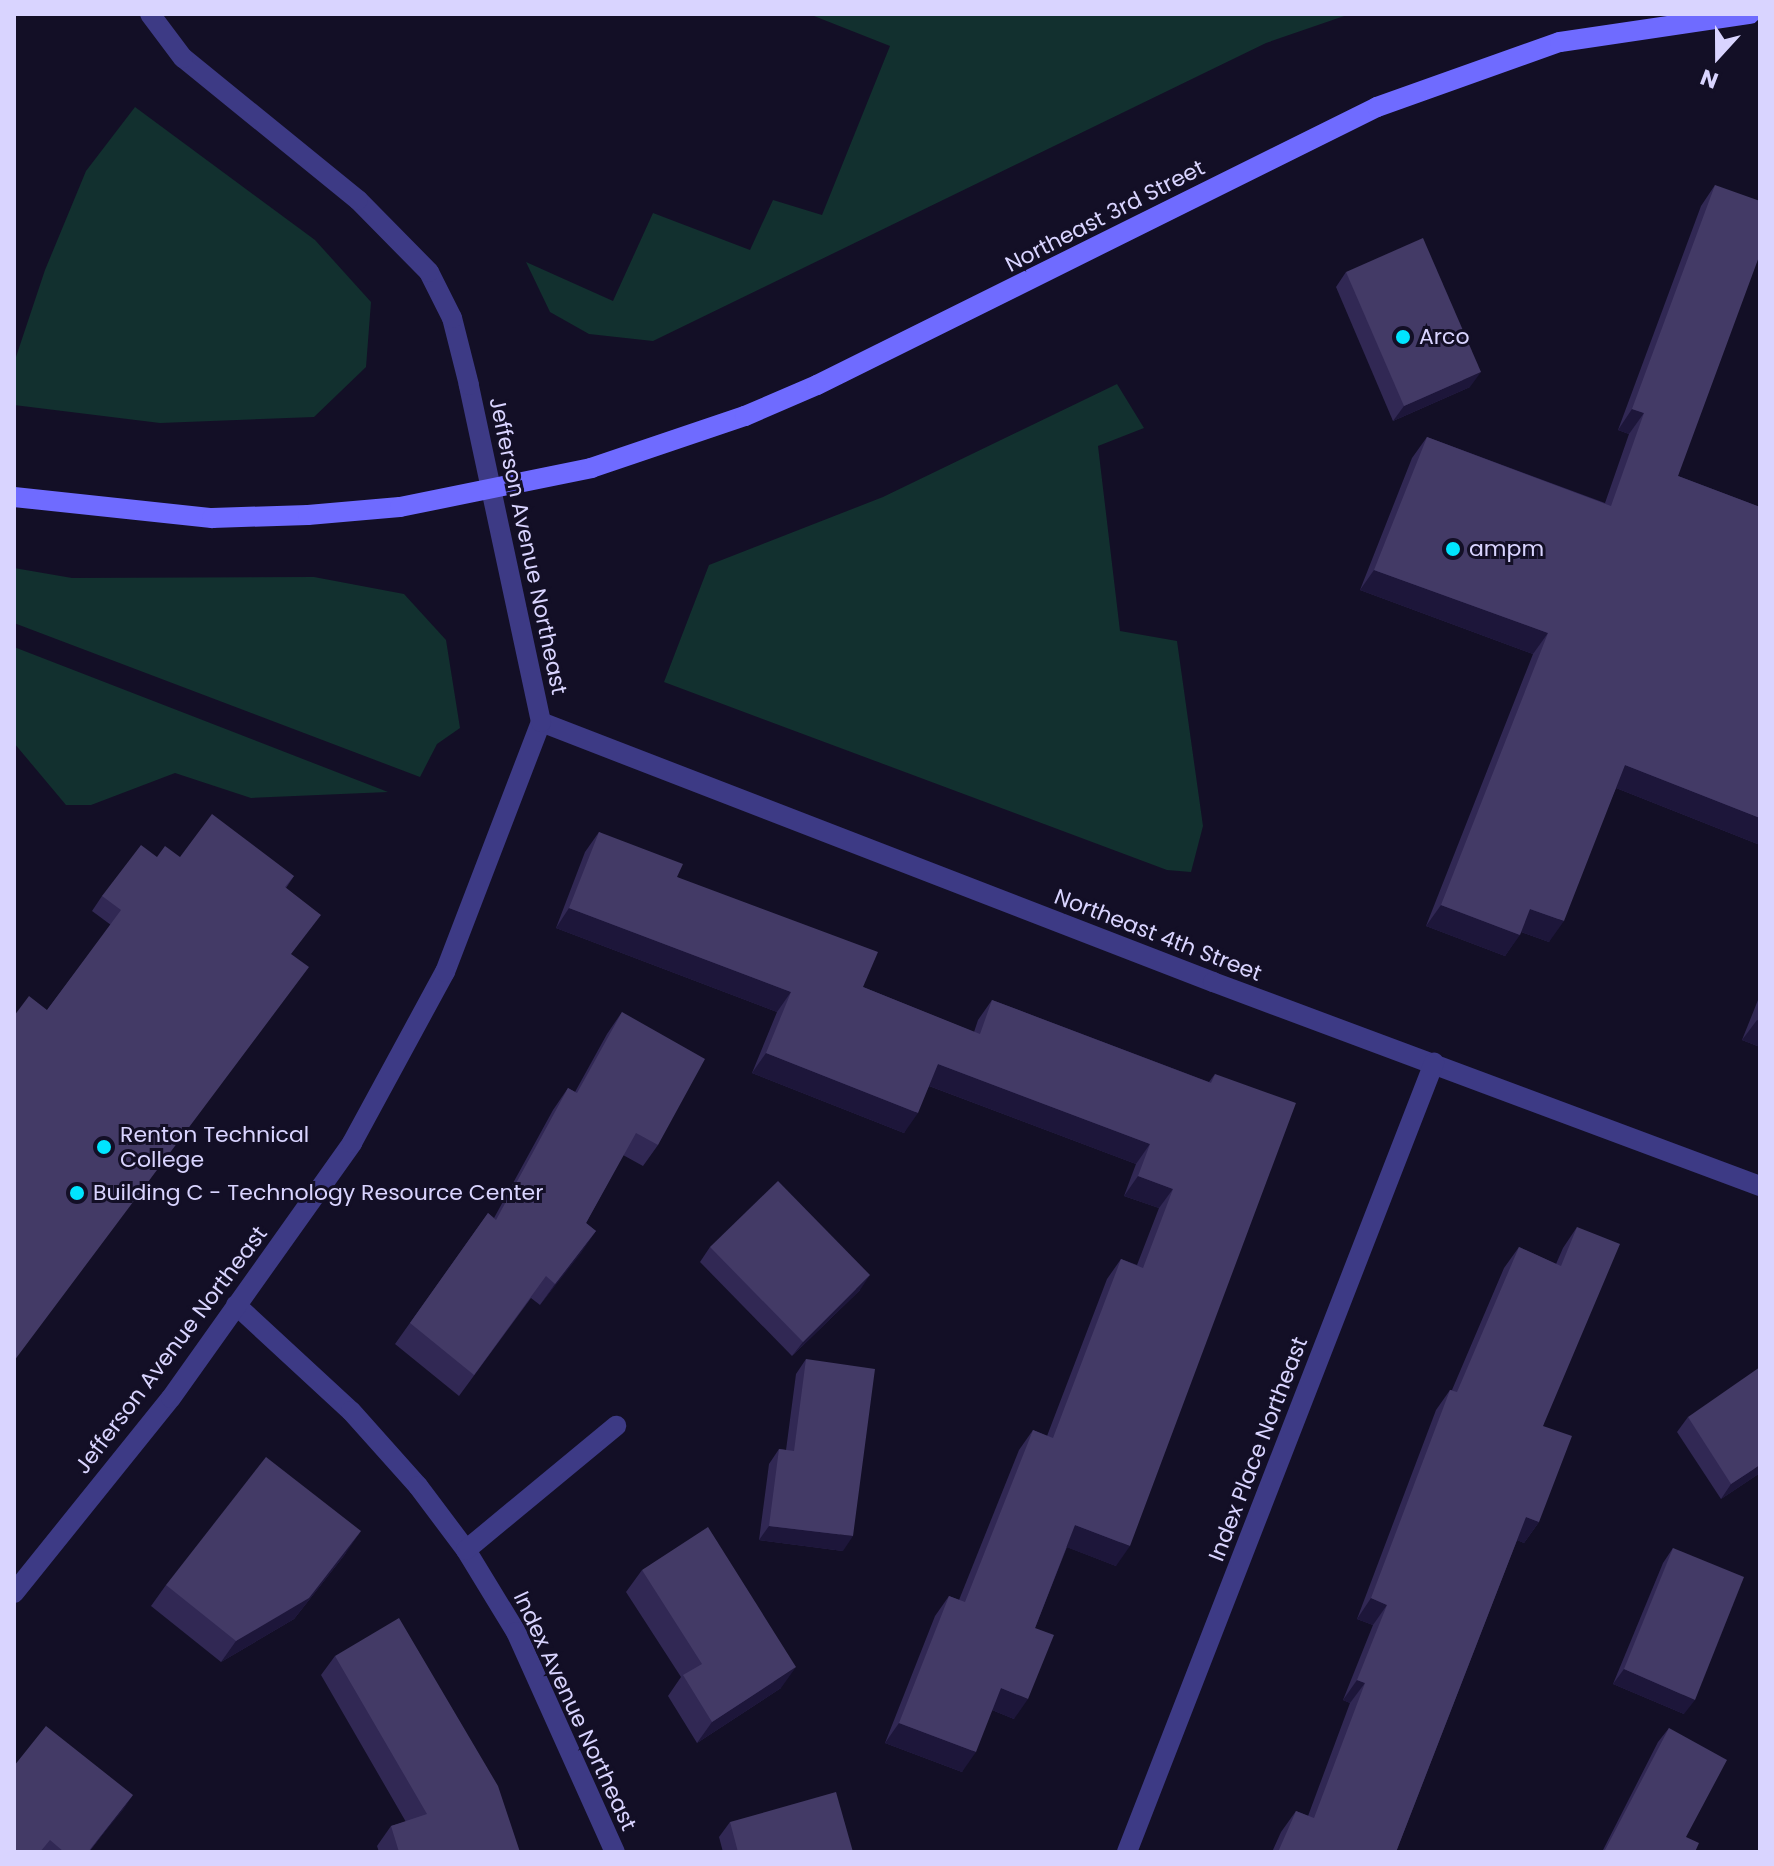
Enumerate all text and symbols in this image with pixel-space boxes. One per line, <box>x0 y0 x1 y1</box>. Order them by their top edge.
north arrow <box>1678 16 1758 96</box>
text: N <box>1696 61 1723 96</box>
street label: Northeast 3rd Street <box>1001 154 1209 278</box>
place label: Arco <box>1419 324 1469 350</box>
marker: Arco <box>1394 328 1412 346</box>
street label: Jefferson Avenue Northeast <box>484 395 572 697</box>
place label: ampm <box>1469 536 1544 562</box>
marker: ampm <box>1444 540 1462 558</box>
street label: Northeast 4th Street <box>1051 883 1265 987</box>
place label: Renton Technical College <box>120 1121 309 1172</box>
marker: Renton Technical College <box>95 1138 113 1156</box>
place label: Building C - Technology Resource Center <box>93 1180 543 1206</box>
marker: Building C - Technology Resource Center <box>68 1184 86 1202</box>
street label: Jefferson Avenue Northeast <box>69 1221 273 1479</box>
street label: Index Place Northeast <box>1203 1333 1313 1565</box>
street label: Index Avenue Northeast <box>508 1587 642 1835</box>

